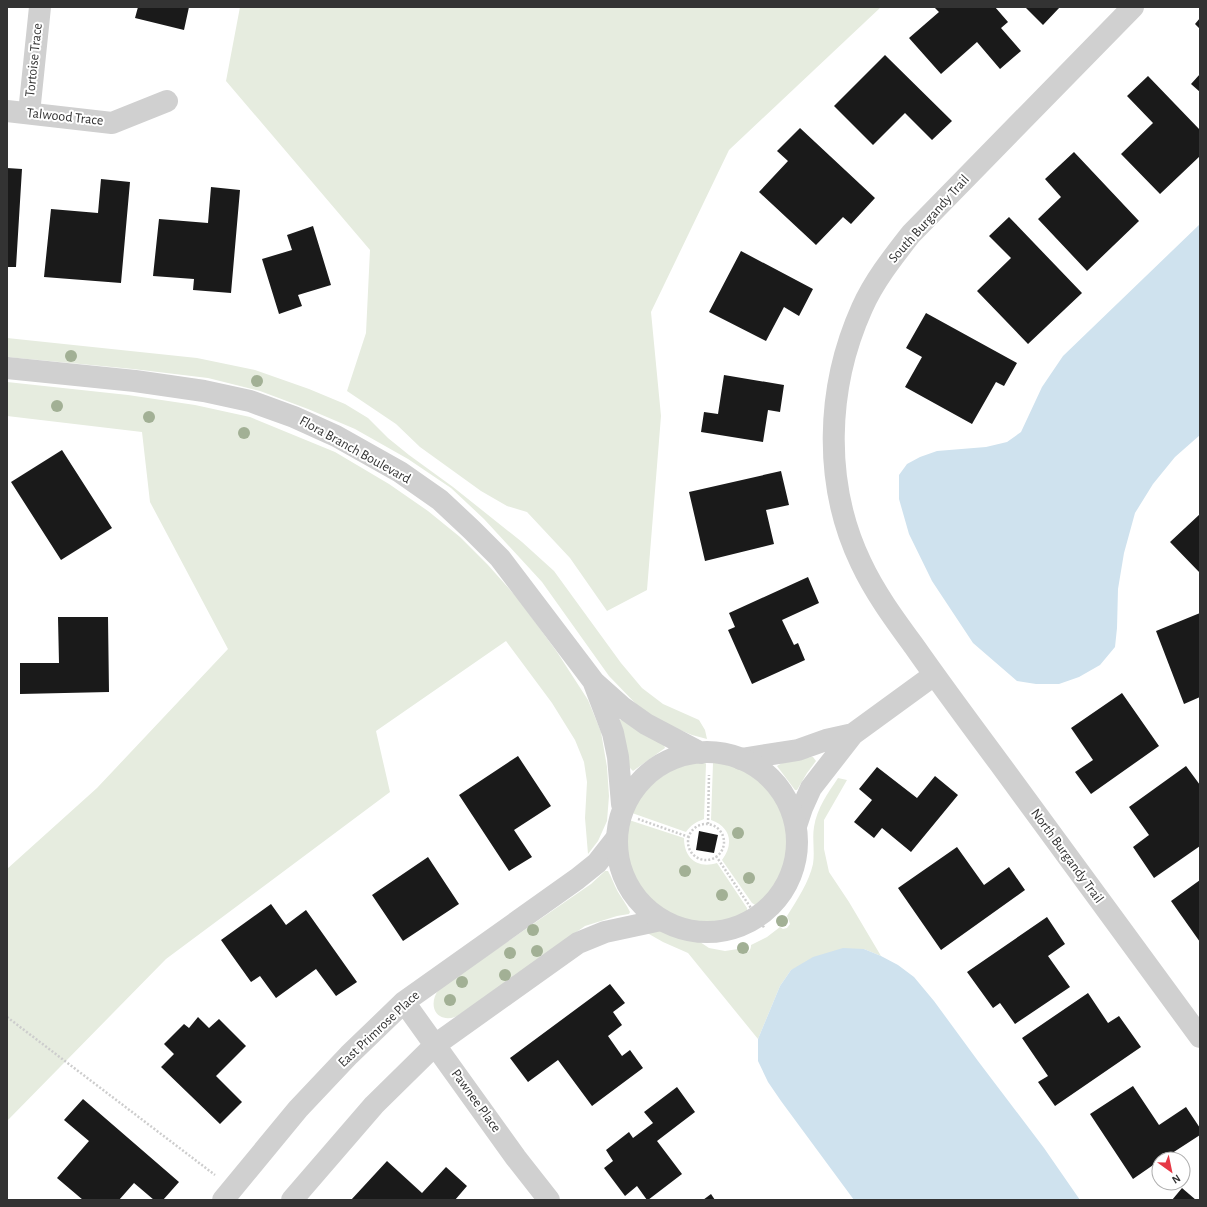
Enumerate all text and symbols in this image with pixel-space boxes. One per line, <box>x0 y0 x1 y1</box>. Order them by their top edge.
street label: Tortoise Trace <box>23 22 45 98</box>
street label: Talwood Trace <box>26 106 104 128</box>
street label: South Burgandy Trail <box>886 172 972 266</box>
street label: Flora Branch Boulevard <box>297 414 413 486</box>
street label: North Burgandy Trail <box>1028 806 1106 906</box>
street label: East Primrose Place <box>336 988 422 1070</box>
street label: Pawnee Place <box>449 1067 503 1135</box>
north arrow <box>1151 1151 1191 1191</box>
text: N <box>1170 1172 1182 1186</box>

